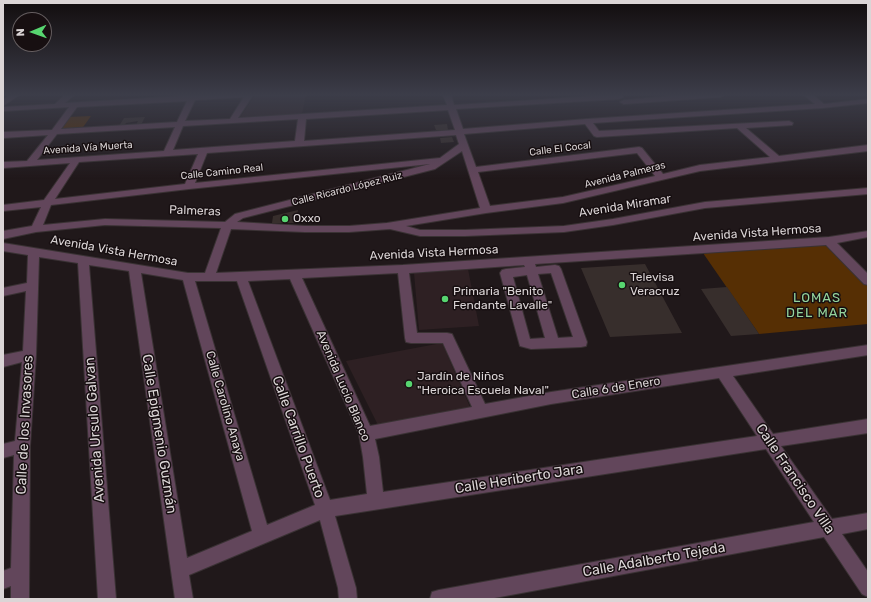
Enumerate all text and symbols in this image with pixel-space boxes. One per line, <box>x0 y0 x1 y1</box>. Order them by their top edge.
north arrow <box>12 12 52 52</box>
text: N <box>14 28 27 37</box>
street label: Avenida Vía Muerta <box>43 139 133 157</box>
street label: Calle El Cocal <box>529 139 591 159</box>
street label: Avenida Palmeras <box>583 159 667 191</box>
street label: Calle Camino Real <box>180 162 264 182</box>
street label: Calle Ricardo López Ruiz <box>291 169 403 209</box>
street label: Avenida Miramar <box>578 192 672 220</box>
street label: Palmeras <box>169 203 221 219</box>
place label: Oxxo <box>293 212 321 226</box>
marker: Oxxo <box>280 214 290 224</box>
street label: Avenida Vista Hermosa <box>692 221 822 245</box>
street label: Avenida Vista Hermosa <box>49 233 179 269</box>
street label: Avenida Vista Hermosa <box>369 242 499 264</box>
place label: Televisa Veracruz <box>630 271 680 299</box>
marker: Televisa Veracruz <box>617 280 627 290</box>
place label: Primaria "Benito Fendante Lavalle" <box>453 285 552 313</box>
district label: LOMAS DEL MAR <box>786 290 848 321</box>
marker: Primaria "Benito Fendante Lavalle" <box>440 294 450 304</box>
street label: Avenida Lucio Blanco <box>313 328 373 444</box>
street label: Calle Carolino Anaya <box>202 349 248 463</box>
street label: Calle Epigmenio Guzmán <box>138 353 180 515</box>
street label: Calle de los Invasores <box>13 355 37 495</box>
street label: Avenida Ursulo Galvan <box>82 357 108 503</box>
place label: Jardín de Niños "Heroica Escuela Naval" <box>417 370 549 398</box>
street label: Calle Carrillo Puerto <box>268 374 328 500</box>
street label: Calle 6 de Enero <box>571 374 661 402</box>
marker: Jardín de Niños "Heroica Escuela Naval" <box>404 379 414 389</box>
street label: Calle Francisco Villa <box>752 421 838 537</box>
street label: Calle Heriberto Jara <box>454 461 584 497</box>
street label: Calle Adalberto Tejeda <box>581 539 727 581</box>

